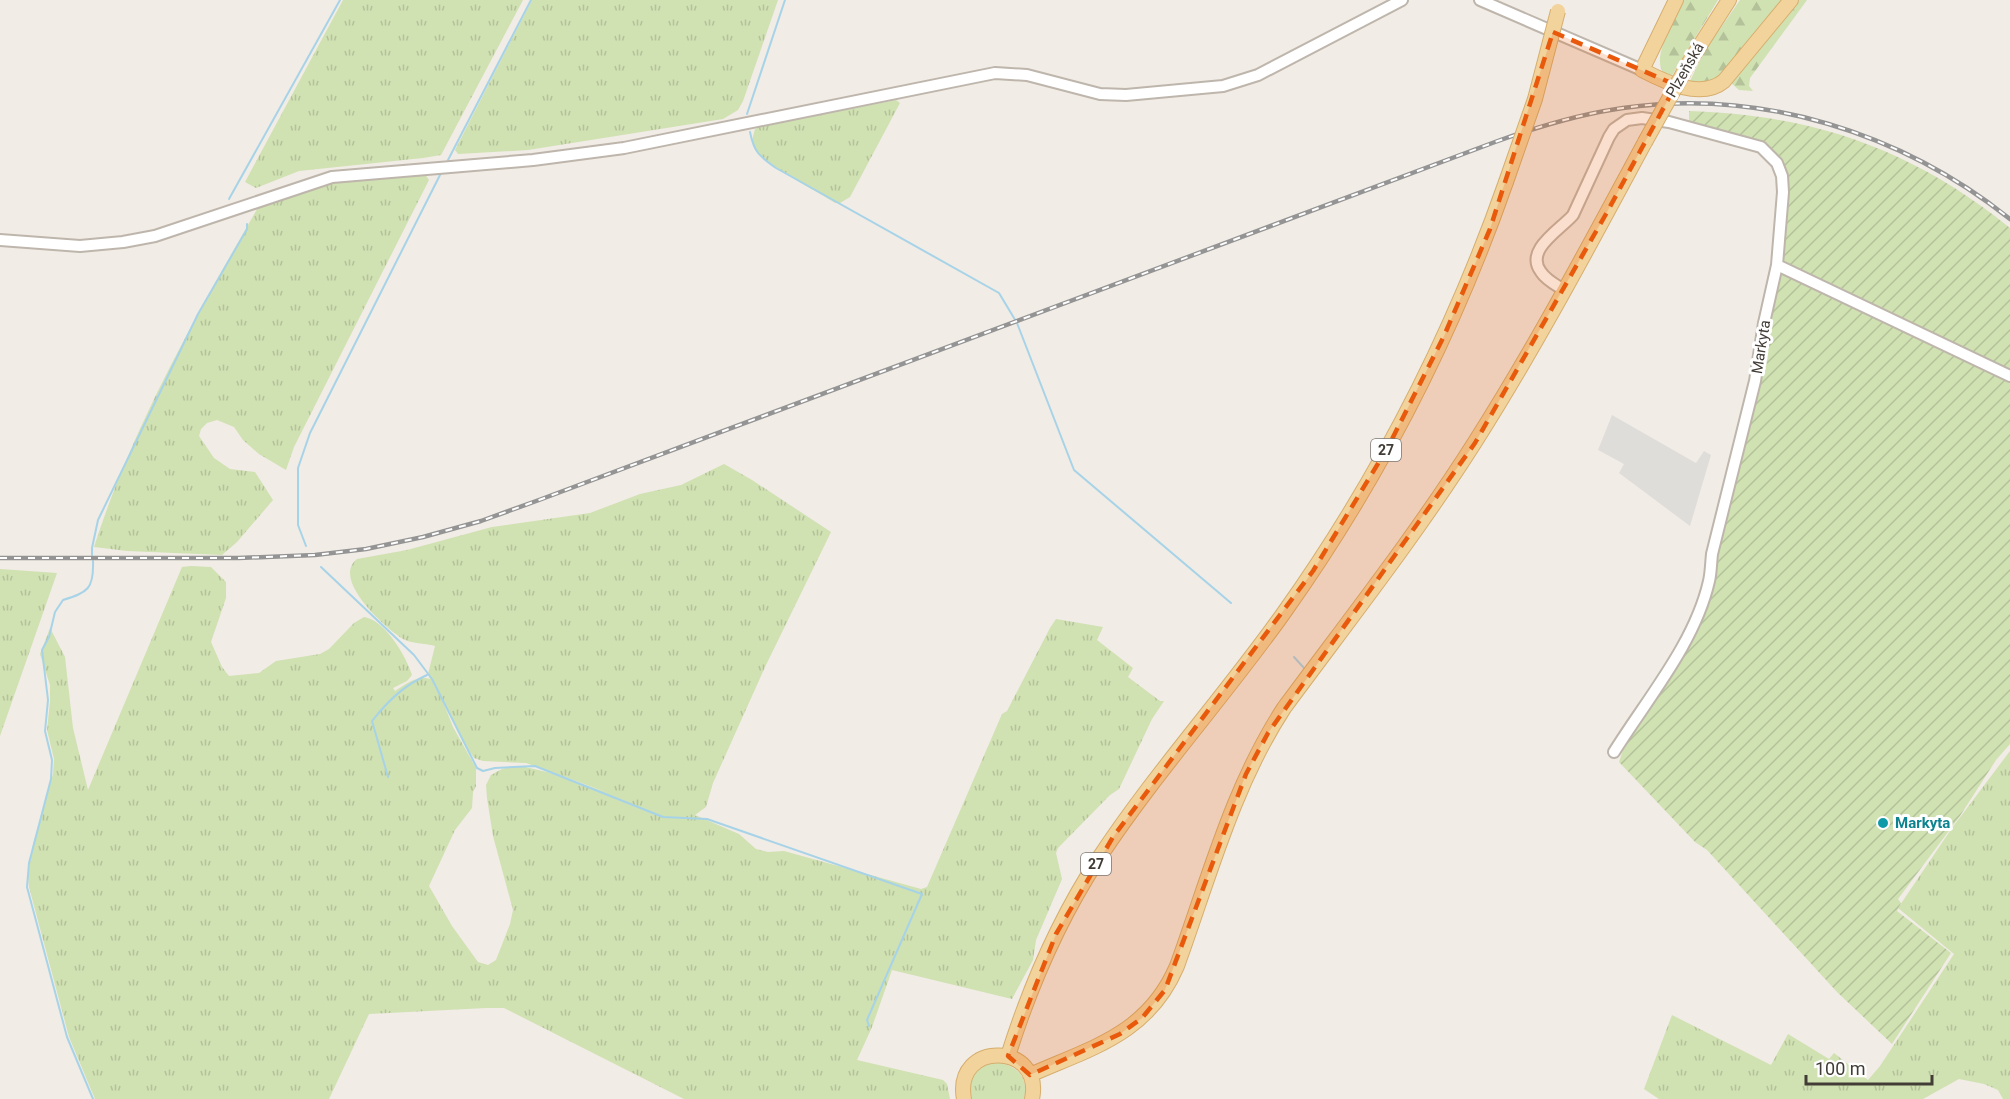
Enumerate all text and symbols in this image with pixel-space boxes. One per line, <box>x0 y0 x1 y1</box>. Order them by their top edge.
street label: Plzeňská <box>1662 39 1708 101</box>
street label: Markyta <box>1748 319 1774 375</box>
road number: 27 <box>1371 439 1401 461</box>
place label: Markyta <box>1895 814 1950 832</box>
marker: Markyta <box>1876 816 1890 830</box>
road number: 27 <box>1081 853 1111 875</box>
scale bar <box>1806 1048 1932 1086</box>
text: 100 m <box>1815 1058 1866 1079</box>

